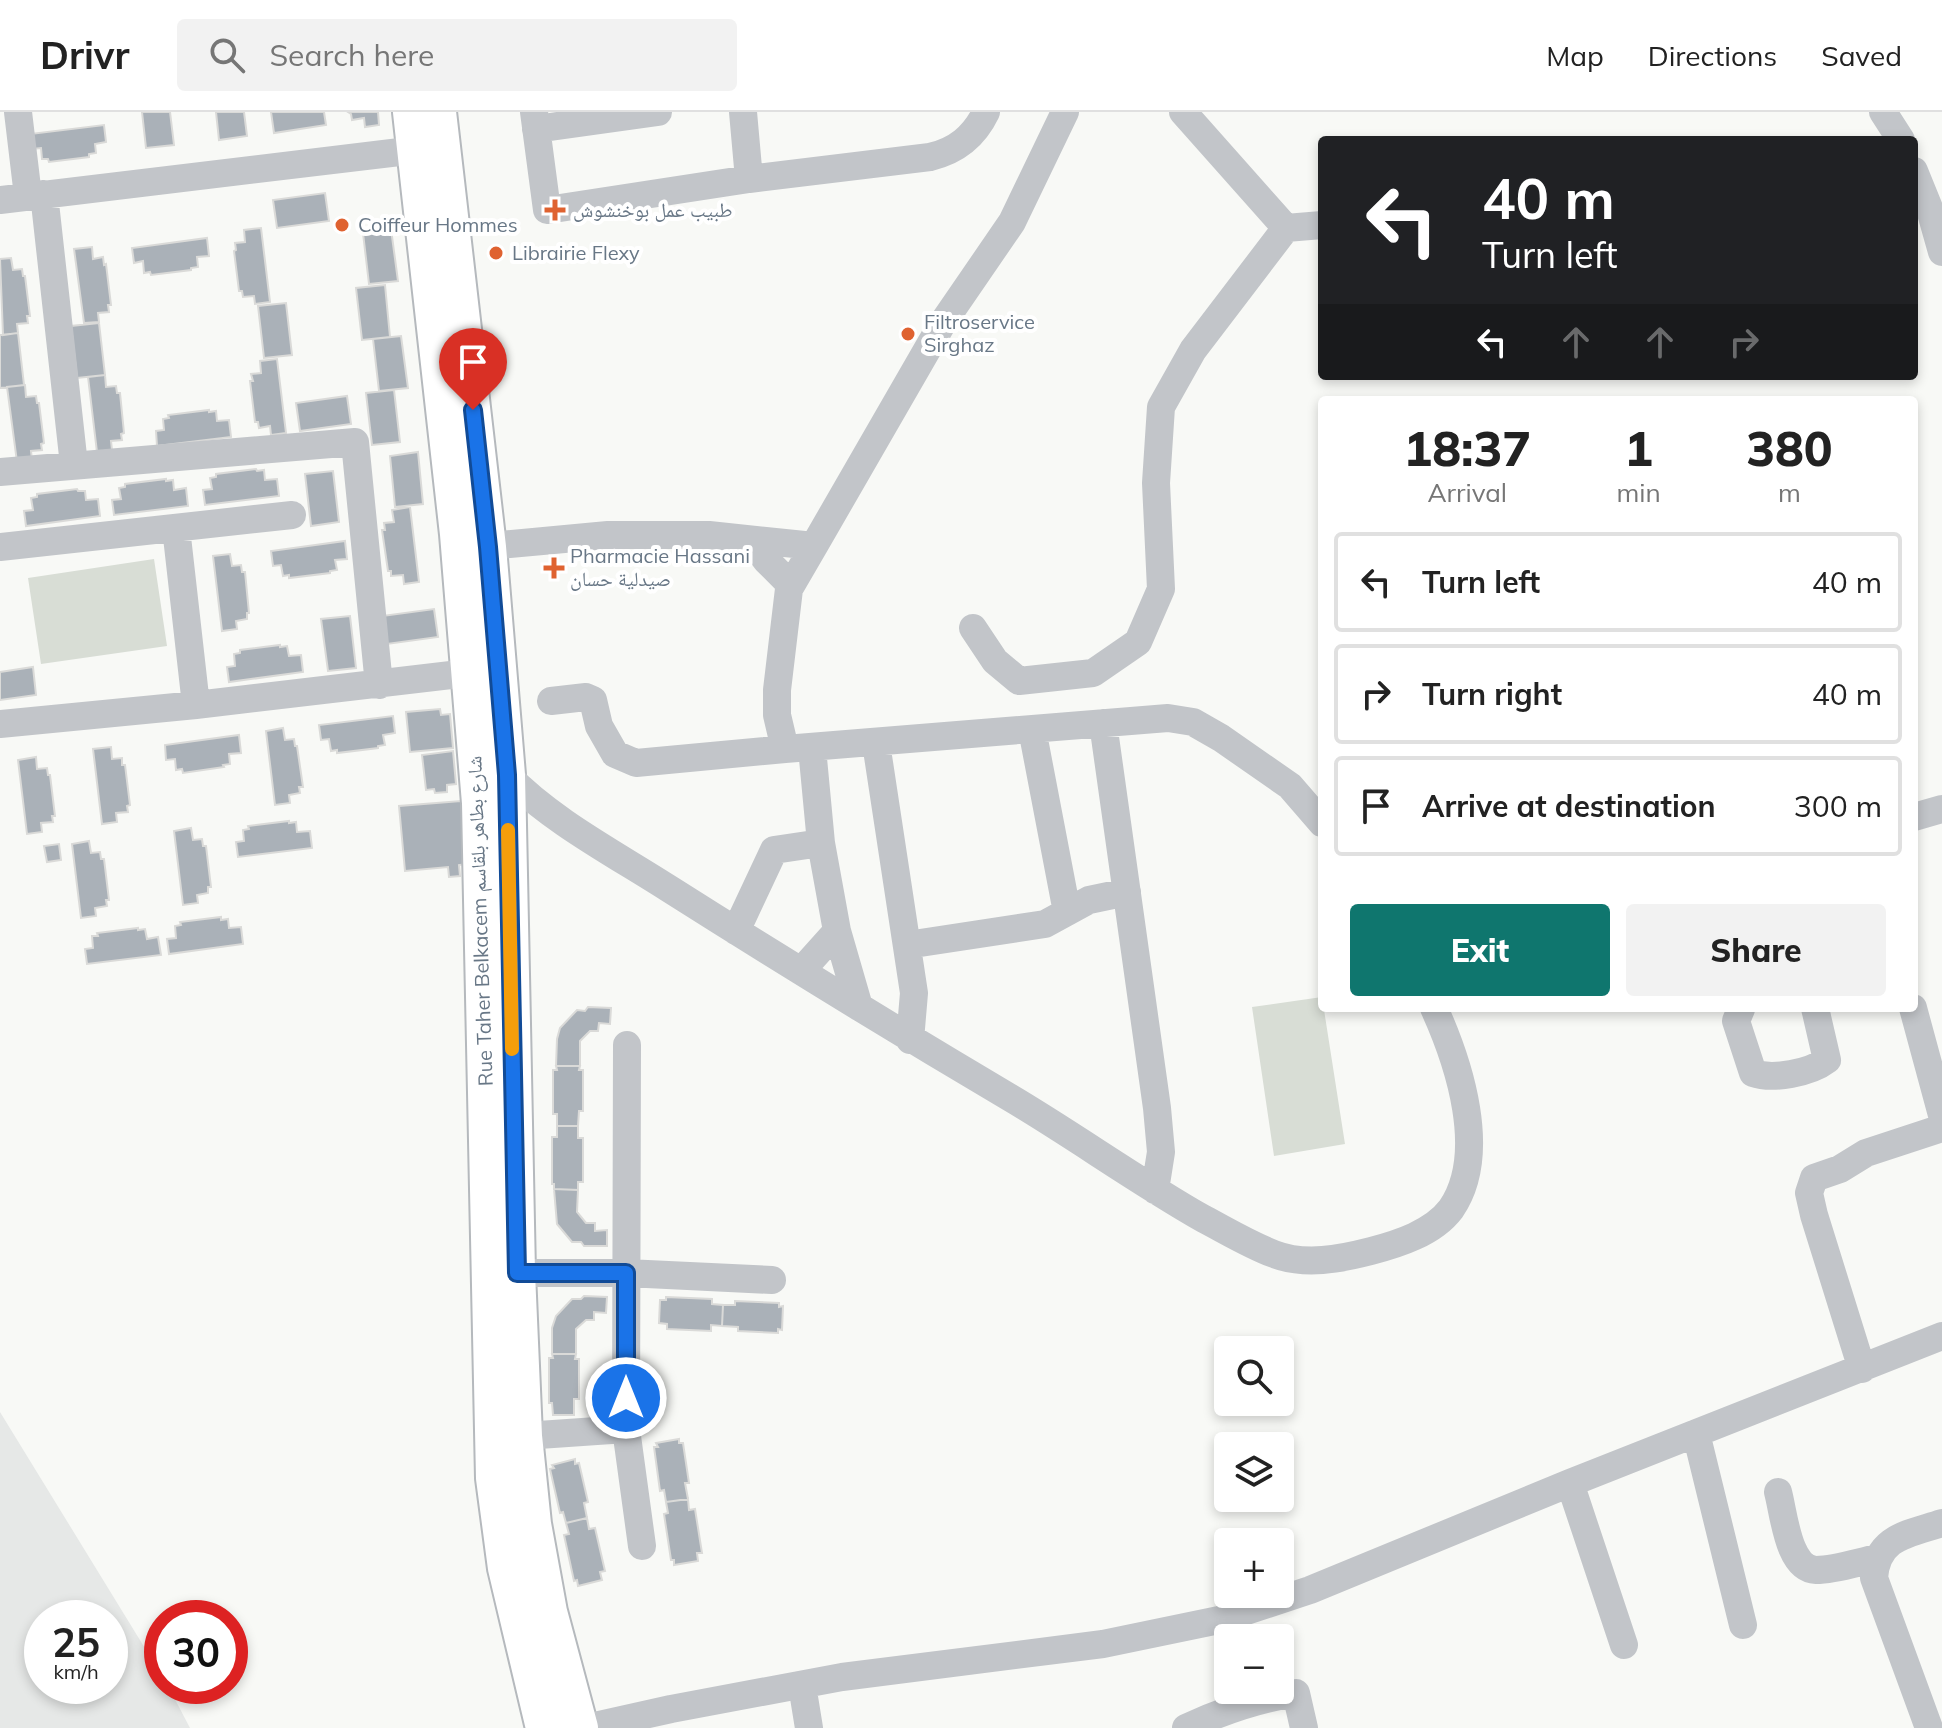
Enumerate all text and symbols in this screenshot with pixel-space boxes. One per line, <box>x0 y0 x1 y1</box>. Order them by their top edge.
search box <box>177 19 737 91</box>
text: Drivr <box>40 31 129 79</box>
icon: search <box>205 33 249 77</box>
text: Search here <box>269 36 434 74</box>
text: Map <box>1546 38 1604 73</box>
text: Directions <box>1648 38 1777 73</box>
text: Saved <box>1821 38 1902 73</box>
text: 40 m <box>1482 163 1615 233</box>
icon: left <box>1350 168 1454 272</box>
place label: طبيب عمل بوخنشوش <box>573 197 733 222</box>
marker: طبيب عمل بوخنشوش <box>544 199 566 221</box>
place label: Coiffeur Hommes <box>358 212 518 237</box>
marker: Coiffeur Hommes <box>333 216 351 234</box>
text: Turn left <box>1482 232 1618 277</box>
place label: Librairie Flexy <box>512 240 640 265</box>
marker: Librairie Flexy <box>487 244 505 262</box>
place label: Filtroservice Sirghaz <box>924 309 1035 357</box>
icon: left <box>1470 320 1514 364</box>
icon: ahead <box>1554 320 1598 364</box>
icon: ahead <box>1638 320 1682 364</box>
icon: right <box>1722 320 1766 364</box>
marker: Filtroservice Sirghaz <box>899 325 917 343</box>
pin <box>439 328 507 410</box>
icon: arrive <box>451 340 495 384</box>
text: 18:37 <box>1403 418 1531 478</box>
text: 1 <box>1624 418 1653 478</box>
text: 380 <box>1746 418 1833 478</box>
text: Arrival <box>1427 476 1507 509</box>
text: min <box>1617 476 1661 509</box>
text: m <box>1778 476 1801 509</box>
place label: Pharmacie Hassani صيدلية حسان <box>570 543 750 591</box>
marker: Pharmacie Hassani صيدلية حسان <box>545 559 563 577</box>
icon: left <box>1354 560 1398 604</box>
text: Turn left <box>1422 563 1540 601</box>
text: 40 m <box>1812 563 1882 601</box>
icon: right <box>1354 672 1398 716</box>
text: Turn right <box>1422 675 1562 713</box>
text: 40 m <box>1812 675 1882 713</box>
street label: Rue Taher Belkacem شارع بطاهر بلقاسم <box>461 755 500 1087</box>
icon: arrive <box>1354 784 1398 828</box>
text: Arrive at destination <box>1422 787 1716 825</box>
text: 300 m <box>1794 787 1882 825</box>
button: Exit <box>1350 904 1610 996</box>
button: Share <box>1626 904 1886 996</box>
map controls <box>1214 1336 1294 1704</box>
button: search <box>1214 1336 1294 1416</box>
position arrow <box>584 1356 668 1440</box>
button: layers <box>1214 1432 1294 1512</box>
button: + <box>1214 1528 1294 1608</box>
speed limit sign: 30 <box>144 1600 248 1704</box>
text: 25 <box>52 1617 100 1667</box>
button: − <box>1214 1624 1294 1704</box>
text: km/h <box>53 1659 99 1684</box>

